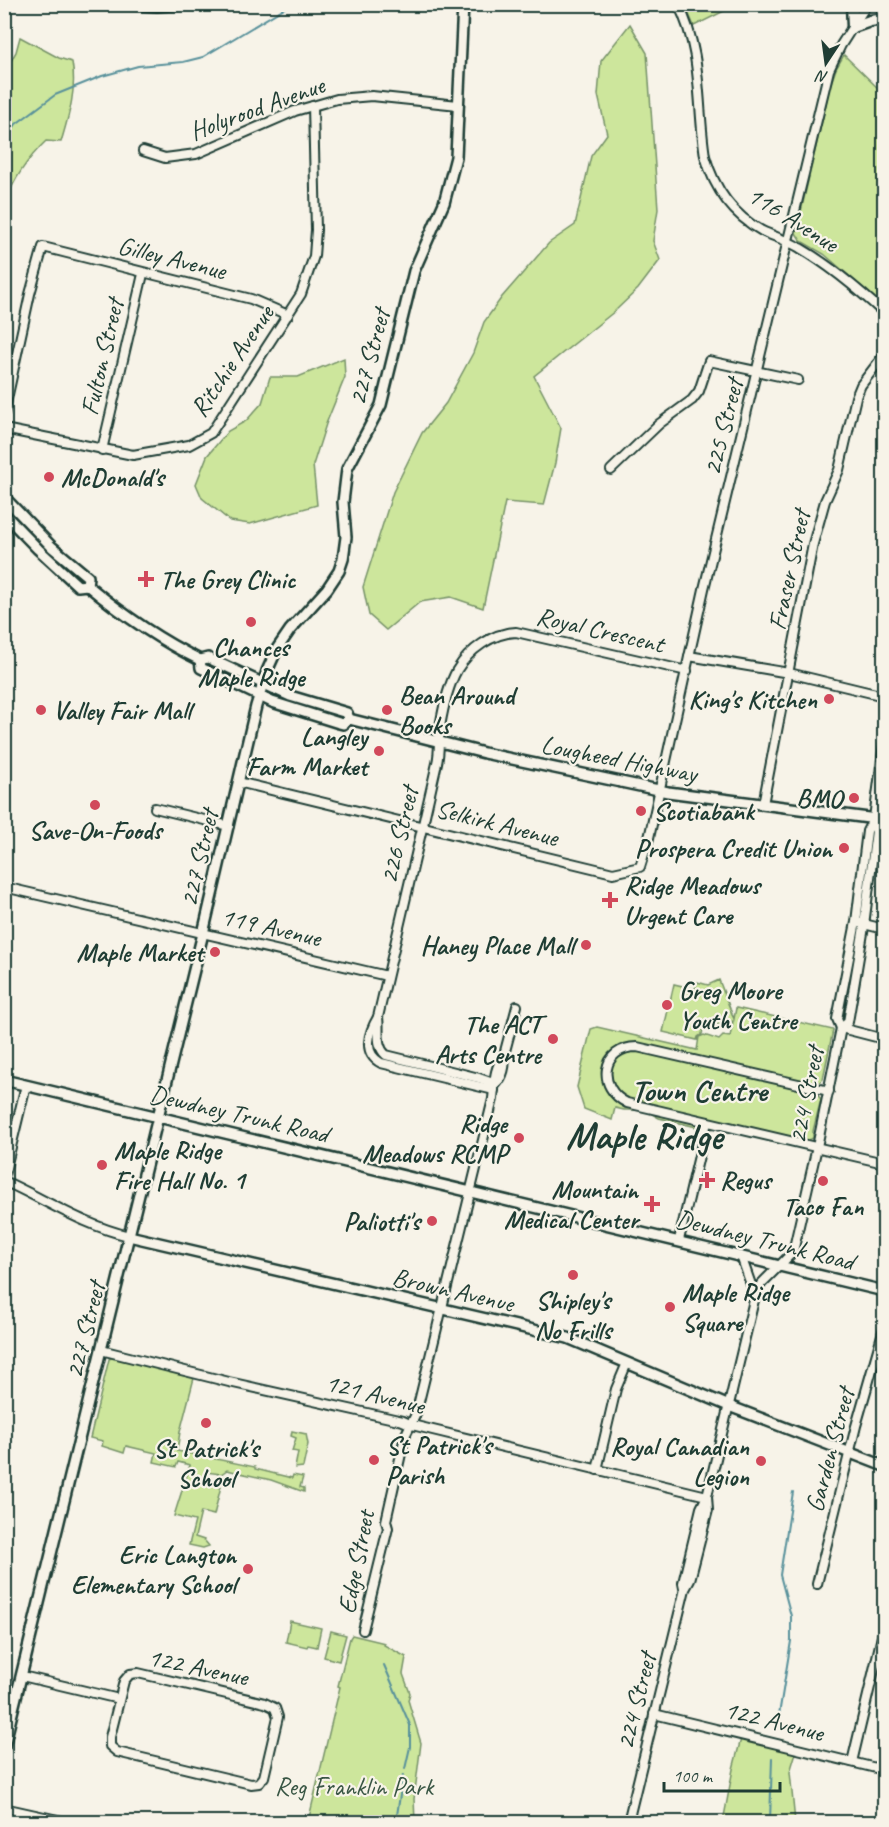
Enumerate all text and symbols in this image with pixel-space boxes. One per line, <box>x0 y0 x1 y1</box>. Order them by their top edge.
north arrow <box>796 33 856 93</box>
text: N <box>813 65 830 87</box>
street label: Holyrood Avenue <box>185 68 330 148</box>
street label: 116 Avenue <box>741 178 846 261</box>
street label: Gilley Avenue <box>115 229 231 288</box>
street label: Fulton Street <box>73 292 132 418</box>
street label: Ritchie Avenue <box>183 298 282 423</box>
street label: 227 Street <box>340 302 398 409</box>
street label: 225 Street <box>695 372 752 479</box>
place label: McDonald's <box>61 461 167 494</box>
marker: McDonald's <box>42 470 56 484</box>
street label: Fraser Street <box>760 504 818 633</box>
place label: The Grey Clinic <box>160 563 297 596</box>
marker: The Grey Clinic <box>137 570 155 588</box>
street label: Royal Crescent <box>533 599 669 661</box>
marker: Chances Maple Ridge <box>244 615 258 629</box>
place label: Chances Maple Ridge <box>198 631 307 694</box>
place label: Bean Around Books <box>399 679 519 742</box>
place label: King's Kitchen <box>689 683 818 716</box>
marker: King's Kitchen <box>822 692 836 706</box>
place label: Valley Fair Mall <box>53 694 196 727</box>
marker: Valley Fair Mall <box>34 703 48 717</box>
marker: Bean Around Books <box>380 703 394 717</box>
place label: Langley Farm Market <box>247 720 370 783</box>
street label: Lougheed Highway <box>538 728 702 791</box>
marker: Langley Farm Market <box>372 744 386 758</box>
street label: 226 Street <box>372 780 427 886</box>
place label: BMO <box>796 782 846 815</box>
marker: BMO <box>847 791 861 805</box>
street label: Selkirk Avenue <box>433 792 563 854</box>
place label: Scotiabank <box>653 795 756 828</box>
marker: Save-On-Foods <box>88 798 102 812</box>
street label: 227 Street <box>172 803 227 909</box>
marker: Scotiabank <box>634 804 648 818</box>
place label: Save-On-Foods <box>29 814 164 847</box>
place label: Prospera Credit Union <box>635 832 834 865</box>
marker: Prospera Credit Union <box>837 841 851 855</box>
place label: Ridge Meadows Urgent Care <box>624 869 763 932</box>
marker: Ridge Meadows Urgent Care <box>601 891 619 909</box>
street label: 119 Avenue <box>218 900 325 955</box>
place label: Haney Place Mall <box>421 929 579 962</box>
place label: Maple Market <box>77 936 206 969</box>
marker: Haney Place Mall <box>579 938 593 952</box>
marker: Maple Market <box>208 945 222 959</box>
place label: Greg Moore Youth Centre <box>679 974 799 1037</box>
marker: Greg Moore Youth Centre <box>660 998 674 1012</box>
place label: The ACT Arts Centre <box>435 1008 548 1071</box>
marker: The ACT Arts Centre <box>546 1032 560 1046</box>
street label: 224 Street <box>780 1040 832 1146</box>
district label: Town Centre <box>631 1070 769 1111</box>
street label: Dewdney Trunk Road <box>146 1077 335 1151</box>
place label: Ridge Meadows RCMP <box>362 1107 512 1170</box>
district label: Maple Ridge <box>566 1113 725 1160</box>
marker: Ridge Meadows RCMP <box>512 1131 526 1145</box>
place label: Maple Ridge Fire Hall No. 1 <box>114 1134 248 1197</box>
marker: Maple Ridge Fire Hall No. 1 <box>95 1158 109 1172</box>
place label: Regus <box>720 1164 774 1197</box>
marker: Regus <box>698 1171 716 1189</box>
place label: Mountain Medical Center <box>504 1173 641 1236</box>
marker: Taco Fan <box>816 1174 830 1188</box>
place label: Taco Fan <box>783 1190 864 1223</box>
marker: Mountain Medical Center <box>643 1195 661 1213</box>
street label: Dewdney Trunk Road <box>672 1202 861 1279</box>
place label: Paliotti's <box>344 1205 423 1238</box>
marker: Paliotti's <box>425 1214 439 1228</box>
street label: Brown Avenue <box>389 1260 519 1321</box>
marker: Shipley's No Frills <box>566 1268 580 1282</box>
street label: 227 Street <box>57 1275 114 1382</box>
place label: Maple Ridge Square <box>682 1276 791 1339</box>
place label: Shipley's No Frills <box>535 1284 614 1347</box>
marker: Maple Ridge Square <box>663 1300 677 1314</box>
street label: 121 Avenue <box>322 1366 430 1423</box>
street label: Garden Street <box>798 1381 863 1515</box>
marker: St Patrick's School <box>199 1416 213 1430</box>
place label: St Patrick's Parish <box>386 1429 494 1492</box>
place label: Royal Canadian Legion <box>610 1430 750 1493</box>
place label: St Patrick's School <box>153 1432 262 1495</box>
marker: St Patrick's Parish <box>367 1453 381 1467</box>
marker: Royal Canadian Legion <box>754 1454 768 1468</box>
street label: Edge Street <box>330 1505 383 1616</box>
place label: Eric Langton Elementary School <box>71 1538 241 1601</box>
marker: Eric Langton Elementary School <box>241 1562 255 1576</box>
street label: 122 Avenue <box>145 1640 252 1694</box>
street label: 224 Street <box>608 1646 665 1753</box>
street label: 122 Avenue <box>721 1693 829 1750</box>
scale bar <box>664 1755 780 1793</box>
text: 100 m <box>673 1765 714 1787</box>
park label: Reg Franklin Park <box>275 1770 435 1803</box>

